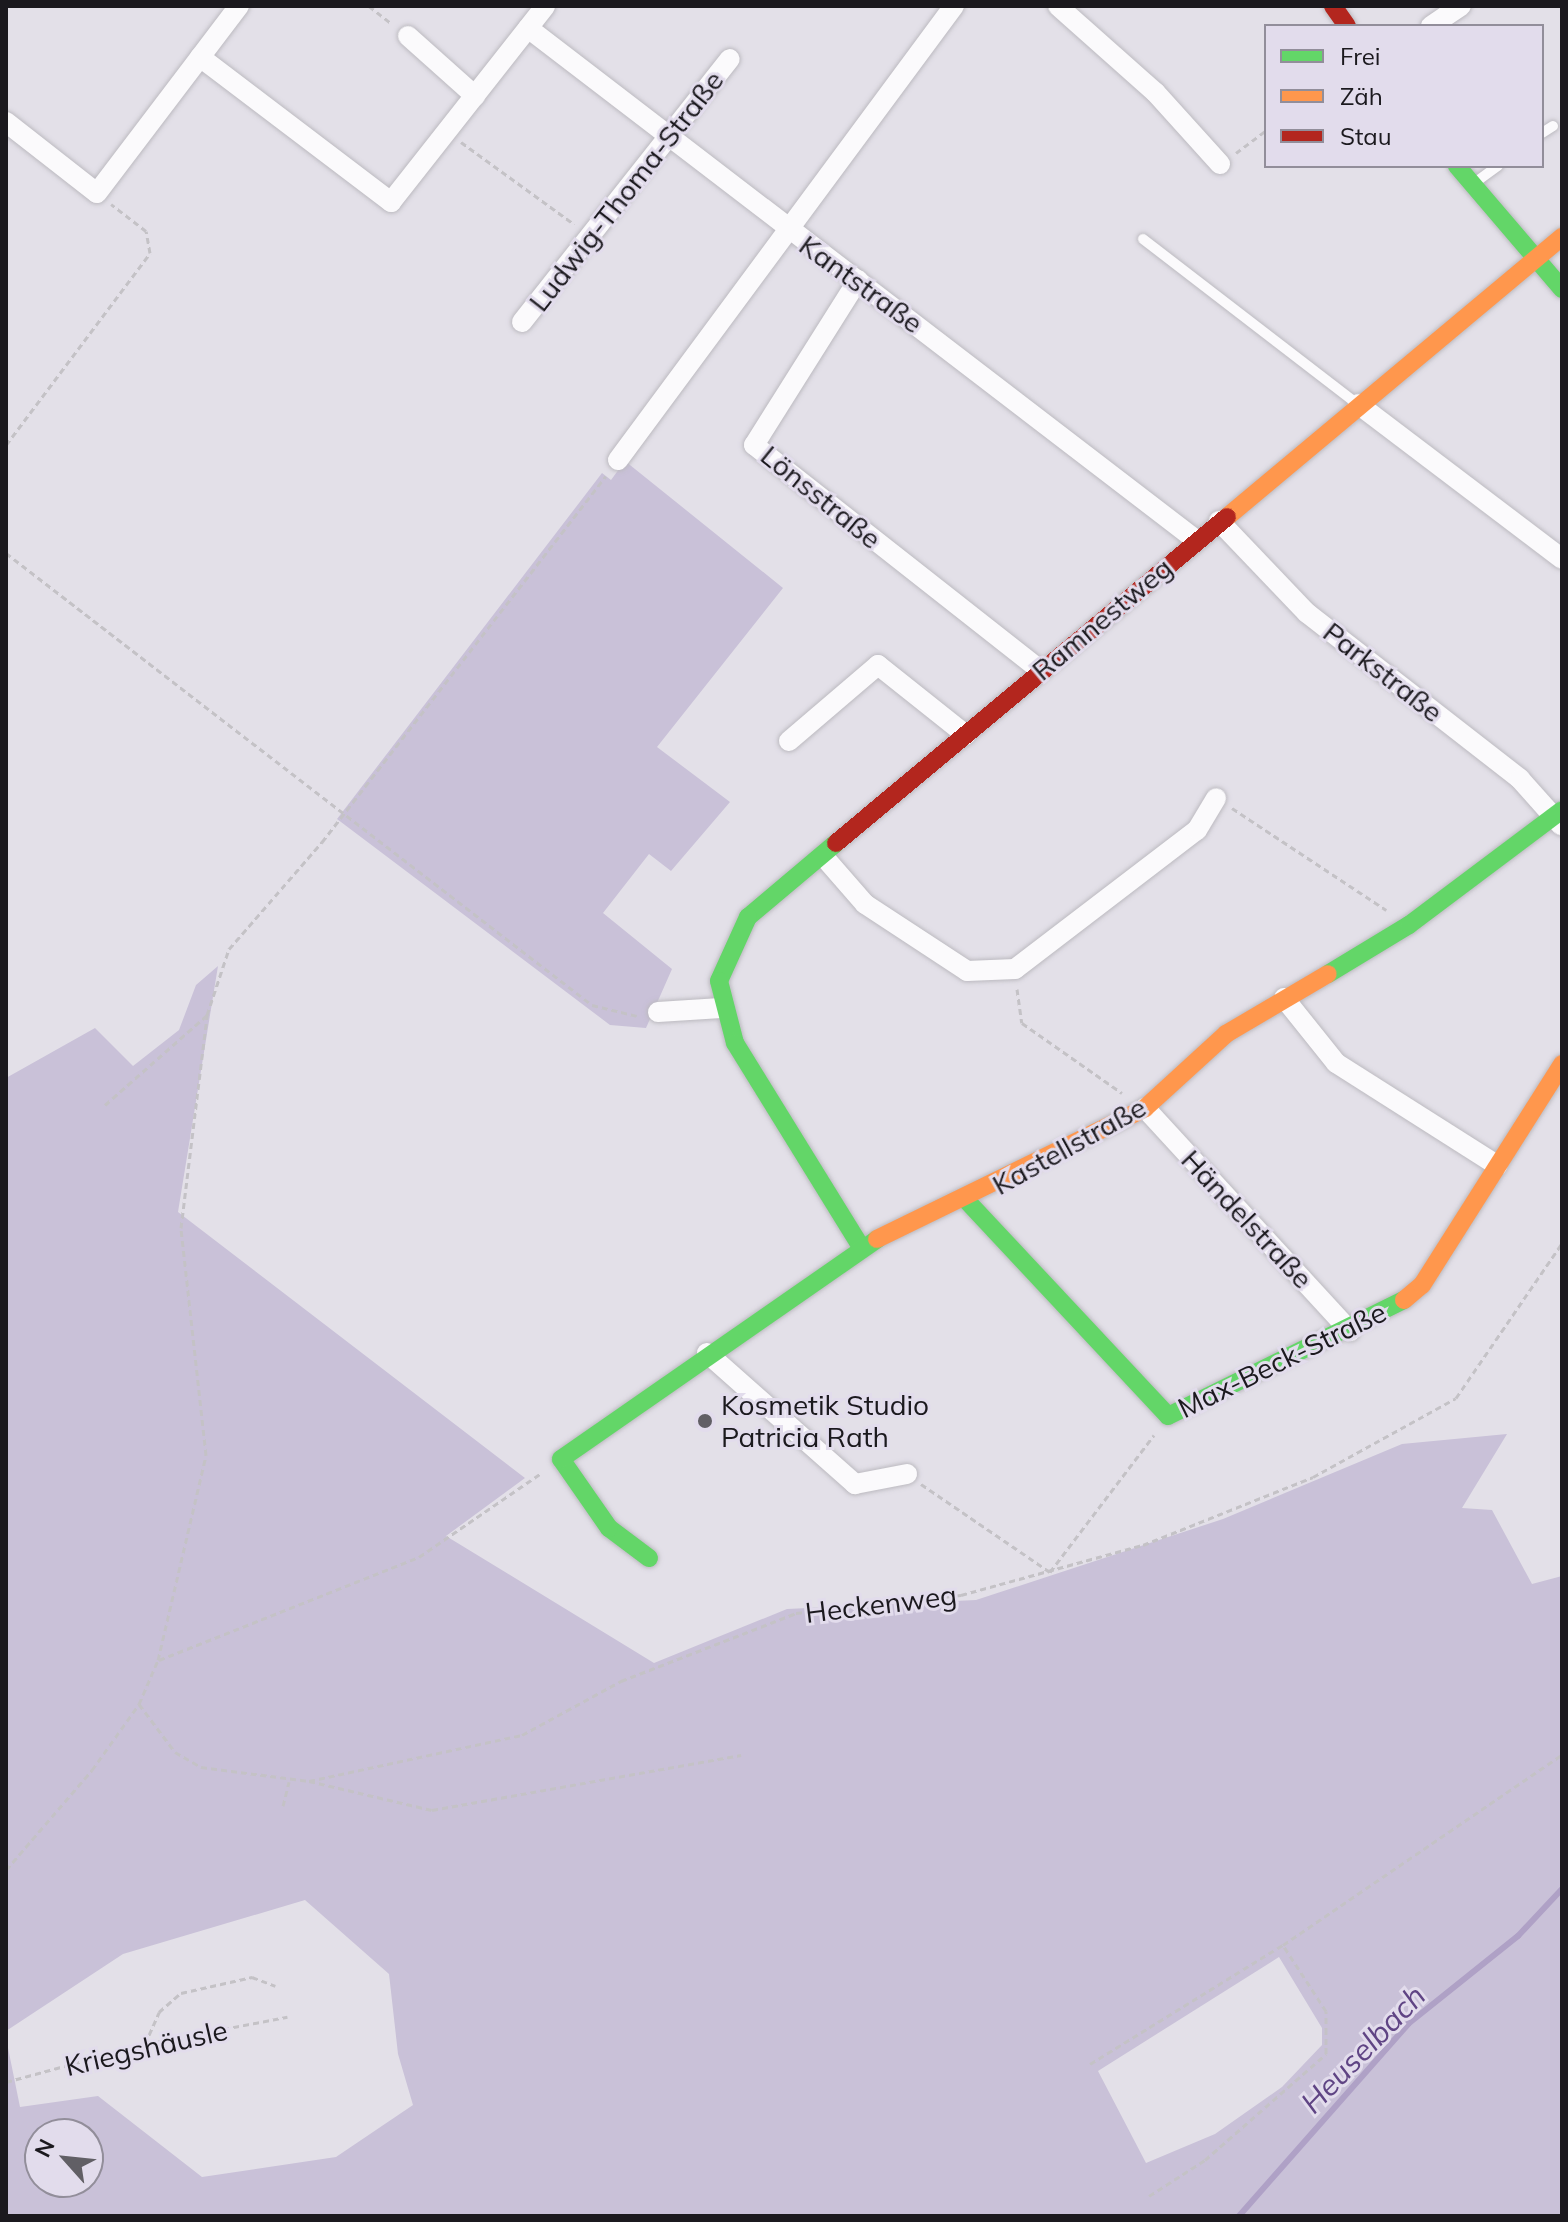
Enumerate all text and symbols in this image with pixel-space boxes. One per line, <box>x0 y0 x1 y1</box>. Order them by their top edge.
legend <box>1264 24 1544 168</box>
text: Frei <box>1340 41 1381 71</box>
street label: Ludwig-Thoma-Straße <box>522 64 730 318</box>
text: Zäh <box>1340 81 1383 111</box>
text: Stau <box>1340 121 1392 151</box>
street label: Kantstraße <box>793 228 929 340</box>
street label: Lönsstraße <box>754 438 888 556</box>
street label: Ramnestweg <box>1025 551 1179 687</box>
street label: Parkstraße <box>1317 615 1449 729</box>
street label: Kastellstraße <box>987 1090 1151 1202</box>
street label: Händelstraße <box>1174 1143 1320 1295</box>
street label: Max-Beck-Straße <box>1173 1295 1391 1425</box>
place label: Kosmetik Studio Patricia Rath <box>721 1388 929 1454</box>
marker: Kosmetik Studio Patricia Rath <box>696 1412 714 1430</box>
street label: Heckenweg <box>803 1578 959 1630</box>
water label: Heuselbach <box>1293 1978 1433 2120</box>
street label: Kriegshäusle <box>61 2013 231 2083</box>
north arrow <box>24 2118 104 2198</box>
text: N <box>28 2134 61 2162</box>

